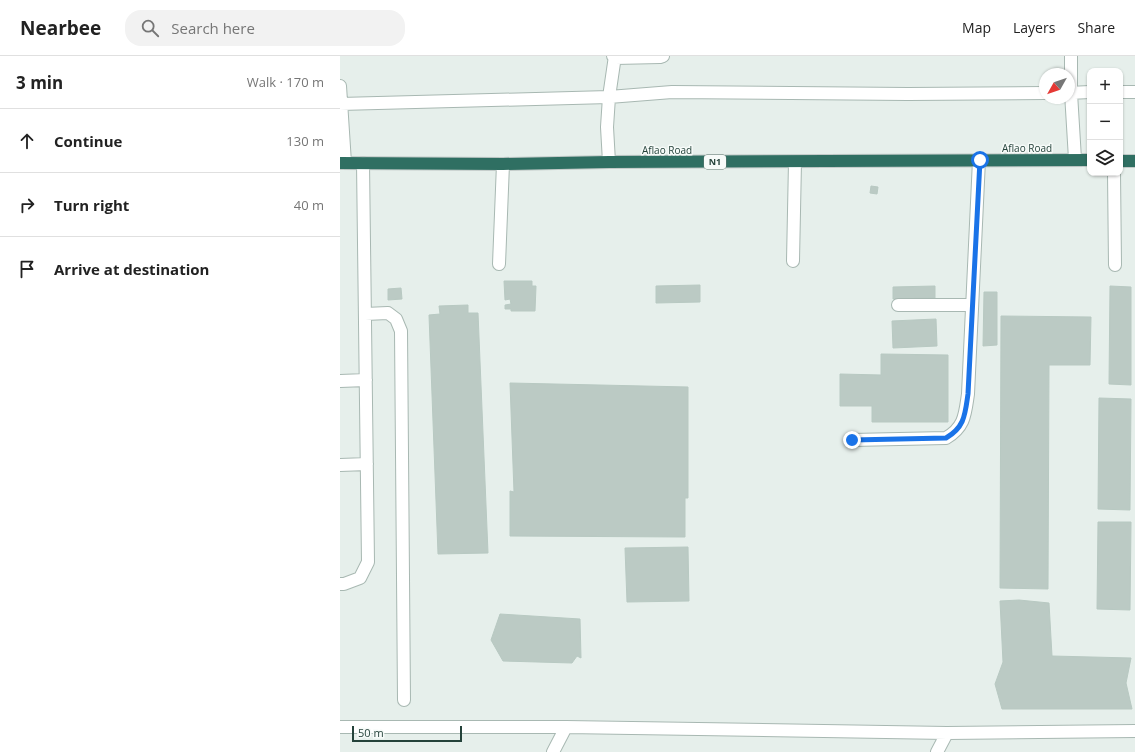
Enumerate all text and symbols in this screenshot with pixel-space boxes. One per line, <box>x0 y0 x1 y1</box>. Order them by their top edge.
search box <box>125 10 405 46</box>
text: Nearbee <box>20 15 101 41</box>
icon: search <box>139 17 161 39</box>
text: Search here <box>171 18 255 38</box>
text: Map <box>962 18 991 37</box>
text: Layers <box>1013 18 1055 37</box>
text: Share <box>1077 18 1115 37</box>
north arrow <box>1039 68 1075 104</box>
map controls <box>1087 68 1123 176</box>
button: + <box>1087 68 1123 104</box>
text: 3 min <box>16 71 63 94</box>
text: Walk · 170 m <box>247 73 324 91</box>
button: − <box>1087 104 1123 140</box>
icon: ahead <box>16 130 38 152</box>
text: Continue <box>54 131 122 151</box>
text: 130 m <box>286 132 324 150</box>
button: layers <box>1087 140 1123 176</box>
street label: Aflao Road <box>1002 141 1052 155</box>
street label: Aflao Road <box>642 143 692 157</box>
route start <box>971 151 989 169</box>
road number: N1 <box>704 155 726 169</box>
icon: right <box>16 194 38 216</box>
text: Turn right <box>54 195 129 215</box>
text: 40 m <box>294 196 324 214</box>
icon: arrive <box>16 258 38 280</box>
text: Arrive at destination <box>54 259 209 279</box>
route end <box>843 431 861 449</box>
scale bar <box>352 724 462 743</box>
text: 50 m <box>358 725 384 740</box>

